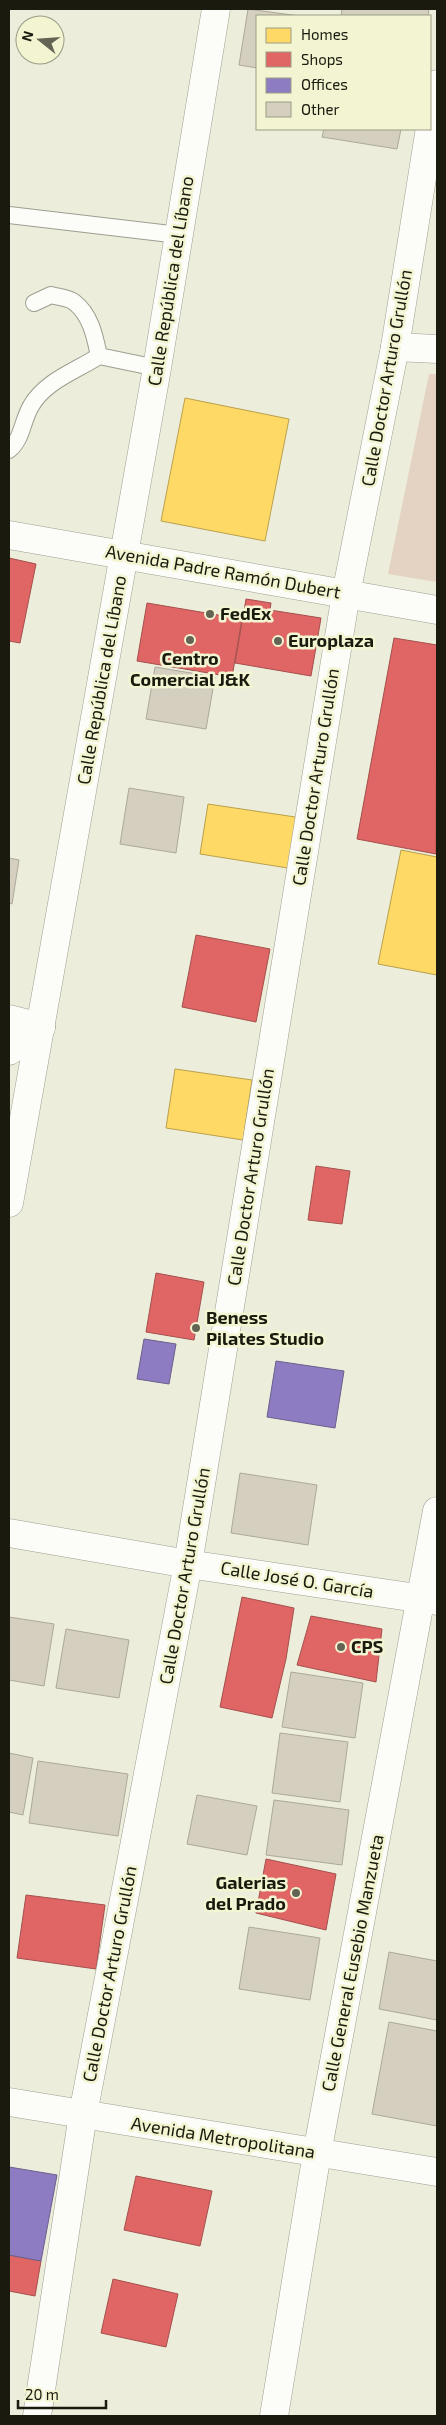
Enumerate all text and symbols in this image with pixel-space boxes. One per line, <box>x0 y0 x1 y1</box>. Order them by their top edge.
north arrow <box>15 15 65 65</box>
legend <box>256 15 431 130</box>
text: Homes <box>301 25 348 43</box>
text: N <box>17 29 37 43</box>
text: Shops <box>301 50 343 68</box>
text: Offices <box>301 75 348 93</box>
text: Other <box>301 100 340 118</box>
street label: Calle República del Líbano <box>143 174 197 387</box>
street label: Calle Doctor Arturo Grullón <box>356 268 416 488</box>
street label: Avenida Padre Ramón Dubert <box>104 540 342 603</box>
street label: Calle República del Líbano <box>72 573 130 786</box>
place label: FedEx <box>220 602 272 624</box>
marker: FedEx <box>204 608 216 620</box>
place label: Europlaza <box>288 629 374 651</box>
marker: Centro Comercial J&K <box>184 634 196 646</box>
marker: Europlaza <box>272 635 284 647</box>
place label: Centro Comercial J&K <box>130 647 251 690</box>
street label: Calle Doctor Arturo Grullón <box>287 667 343 887</box>
street label: Calle Doctor Arturo Grullón <box>222 1067 278 1287</box>
place label: Beness Pilates Studio <box>206 1306 324 1349</box>
marker: Beness Pilates Studio <box>190 1322 202 1334</box>
street label: Calle Doctor Arturo Grullón <box>154 1466 214 1686</box>
street label: Calle José O. García <box>219 1556 375 1602</box>
place label: CPS <box>351 1635 383 1657</box>
marker: CPS <box>335 1641 347 1653</box>
street label: Calle General Eusebio Manzueta <box>316 1832 388 2093</box>
street label: Calle Doctor Arturo Grullón <box>77 1864 141 2084</box>
place label: Galerias del Prado <box>205 1871 286 1914</box>
marker: Galerias del Prado <box>290 1887 302 1899</box>
street label: Avenida Metropolitana <box>130 2112 317 2162</box>
scale bar <box>18 2378 105 2410</box>
text: 20 m <box>25 2385 59 2403</box>

